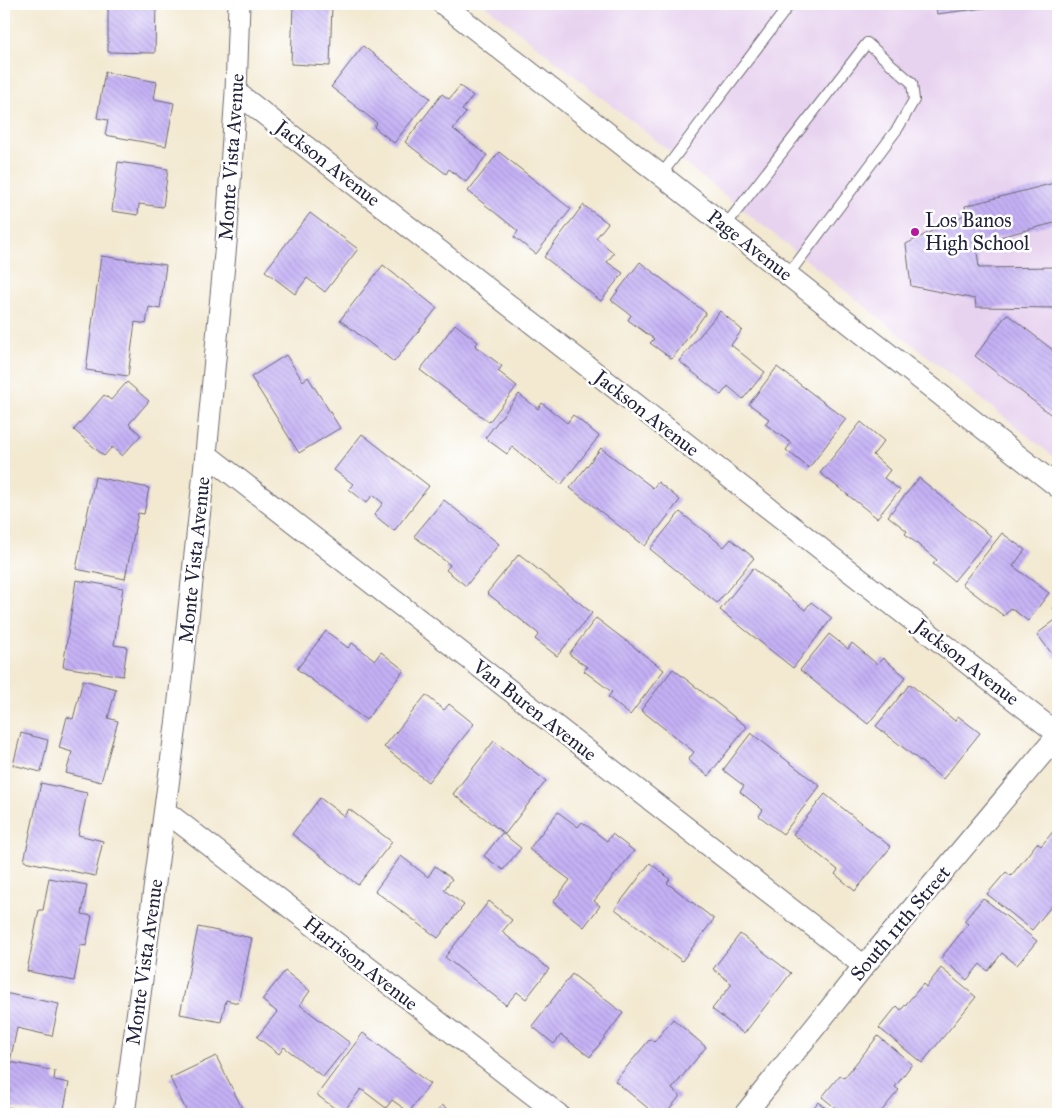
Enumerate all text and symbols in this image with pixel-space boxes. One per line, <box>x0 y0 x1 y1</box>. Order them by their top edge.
street label: Monte Vista Avenue <box>213 73 249 241</box>
street label: Jackson Avenue <box>269 113 385 212</box>
street label: Page Avenue <box>702 204 797 287</box>
place label: Los Banos High School <box>925 208 1030 256</box>
marker: Los Banos High School <box>909 226 921 238</box>
street label: Jackson Avenue <box>588 363 704 462</box>
street label: Monte Vista Avenue <box>173 475 215 645</box>
street label: Jackson Avenue <box>908 612 1024 711</box>
street label: Van Buren Avenue <box>467 654 602 766</box>
street label: South 11th Street <box>845 861 955 985</box>
street label: Monte Vista Avenue <box>120 877 168 1047</box>
street label: Harrison Avenue <box>299 911 423 1015</box>

